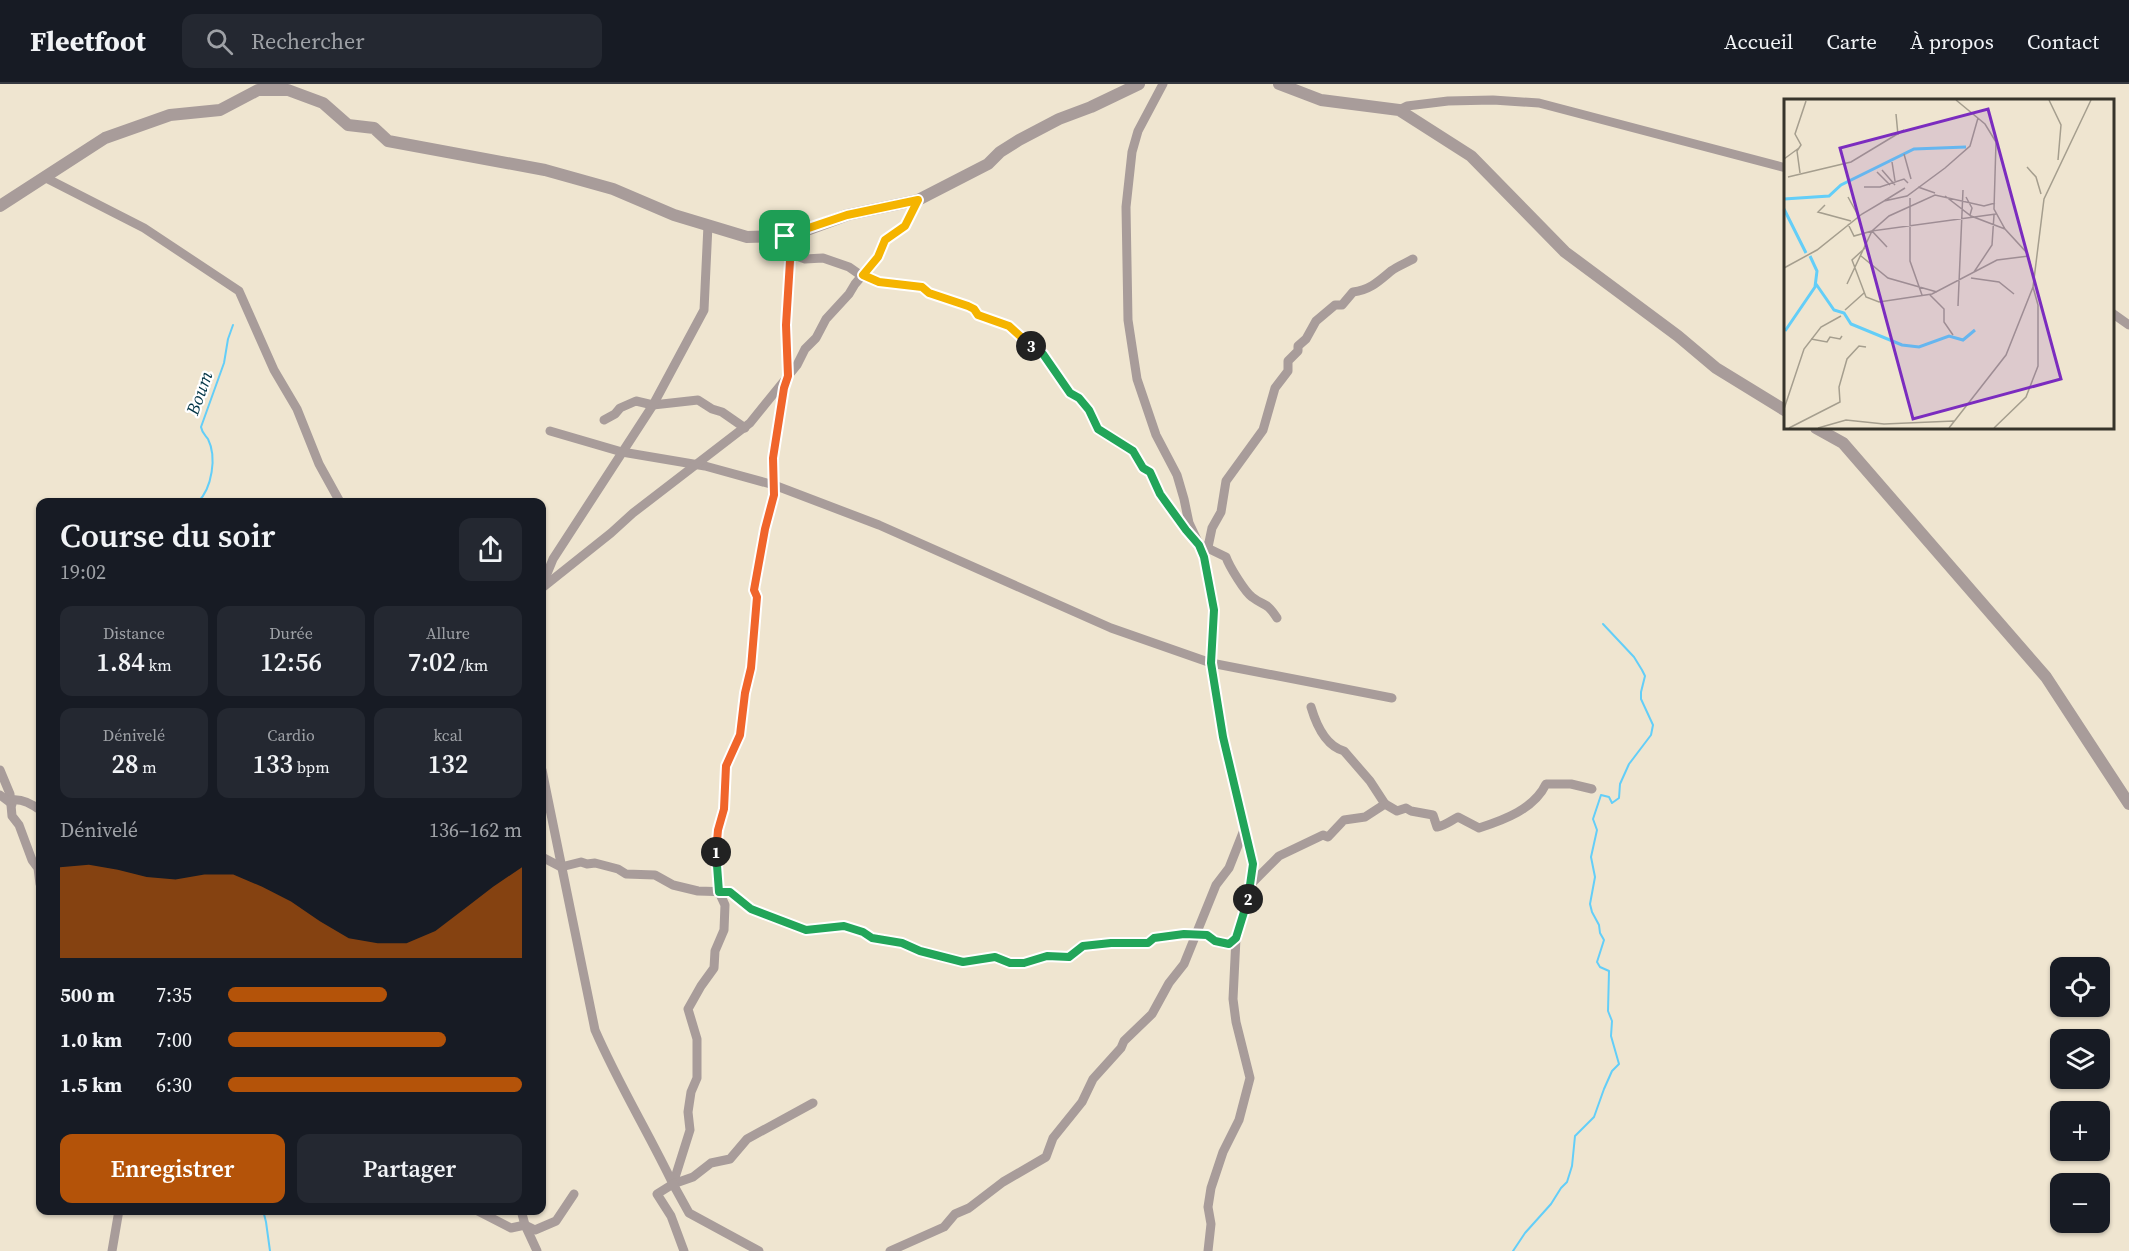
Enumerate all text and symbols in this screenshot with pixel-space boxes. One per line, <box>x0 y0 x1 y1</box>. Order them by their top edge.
search box <box>182 14 602 68</box>
text: Fleetfoot <box>30 22 146 60</box>
icon: search <box>203 25 236 58</box>
text: Rechercher <box>251 26 364 56</box>
text: Accueil <box>1724 27 1793 56</box>
text: Carte <box>1826 27 1877 56</box>
text: À propos <box>1910 27 1994 56</box>
text: Contact <box>2027 27 2099 56</box>
inset map <box>1784 99 2114 429</box>
pin <box>759 210 810 261</box>
icon: arrive <box>768 219 801 252</box>
pin: 3 <box>1016 331 1046 361</box>
text: 3 <box>1027 335 1035 357</box>
water label: Boum <box>179 367 218 419</box>
text: Course du soir <box>60 513 275 558</box>
button: share <box>459 518 522 581</box>
text: 19:02 <box>60 558 106 586</box>
text: Distance <box>103 622 165 644</box>
text: Durée <box>269 622 313 644</box>
text: Allure <box>426 622 470 644</box>
text: 1.84 <box>96 644 145 680</box>
text: 12:56 <box>260 644 322 680</box>
text: 7:02 <box>408 644 456 680</box>
text: km <box>145 654 172 676</box>
text: /km <box>456 654 488 676</box>
text: Dénivelé <box>103 724 165 746</box>
text: Cardio <box>267 724 315 746</box>
text: kcal <box>433 724 463 746</box>
text: 28 <box>111 746 138 782</box>
text: 133 <box>252 746 293 782</box>
text: 132 <box>428 746 468 782</box>
text: m <box>138 756 157 778</box>
text: bpm <box>293 756 330 778</box>
text: Dénivelé <box>60 816 138 844</box>
text: 136–162 m <box>429 816 522 844</box>
pin: 1 <box>701 837 731 867</box>
text: 1 <box>712 841 720 863</box>
pin: 2 <box>1233 884 1263 914</box>
text: 2 <box>1244 888 1252 910</box>
map controls <box>2050 957 2110 1233</box>
button: locate <box>2050 957 2110 1017</box>
text: 500 m <box>60 981 115 1009</box>
text: 7:35 <box>156 981 192 1009</box>
text: 1.0 km <box>60 1026 122 1054</box>
text: 7:00 <box>156 1026 192 1054</box>
button: layers <box>2050 1029 2110 1089</box>
text: 1.5 km <box>60 1071 122 1099</box>
text: 6:30 <box>156 1071 192 1099</box>
button: + <box>2050 1101 2110 1161</box>
button: Enregistrer <box>60 1134 285 1203</box>
button: Partager <box>297 1134 522 1203</box>
button: − <box>2050 1173 2110 1233</box>

